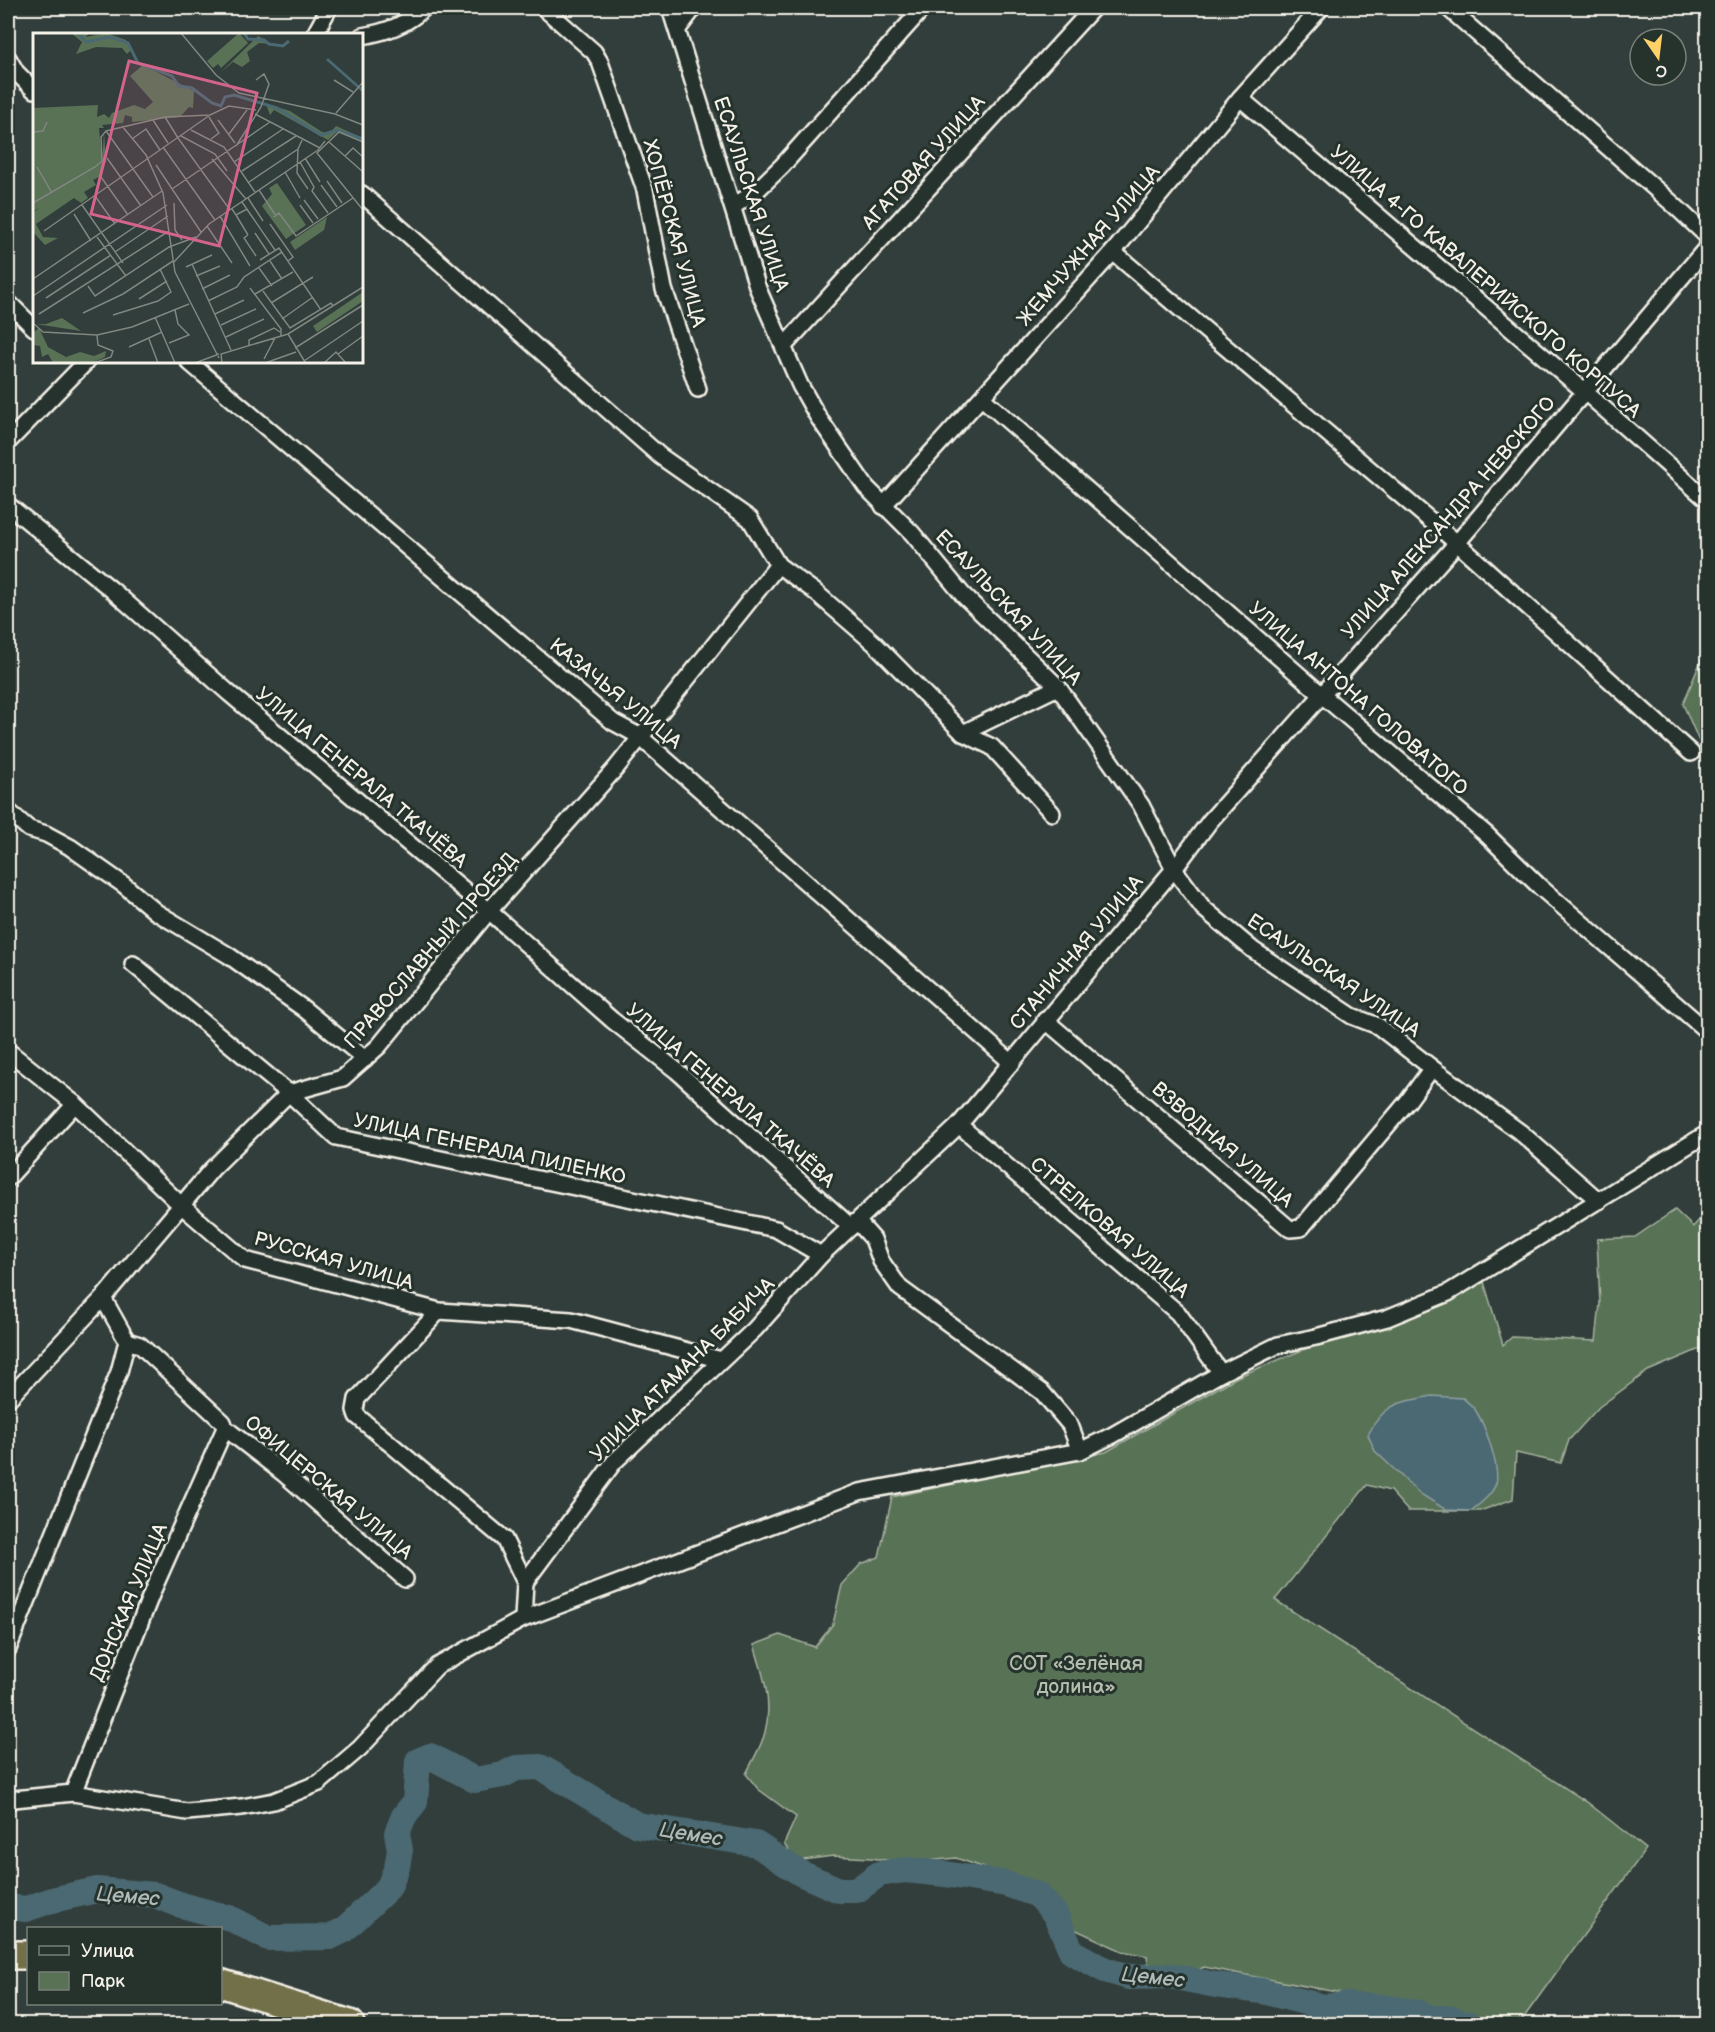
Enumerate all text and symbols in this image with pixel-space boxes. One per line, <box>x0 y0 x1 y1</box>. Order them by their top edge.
north arrow <box>1628 27 1688 87</box>
inset map <box>33 33 363 363</box>
text: С <box>1654 60 1669 81</box>
street label: АГАТОВАЯ УЛИЦА <box>856 90 991 236</box>
street label: ЕСАУЛЬСКАЯ УЛИЦА <box>708 94 794 296</box>
street label: ХОПЁРСКАЯ УЛИЦА <box>637 137 712 330</box>
street label: УЛИЦА 4-ГО КАВАЛЕРИЙСКОГО КОРПУСА <box>1325 140 1646 424</box>
street label: ЖЕМЧУЖНАЯ УЛИЦА <box>1012 160 1166 331</box>
street label: УЛИЦА АЛЕКСАНДРА НЕВСКОГО <box>1337 391 1561 644</box>
street label: ЕСАУЛЬСКАЯ УЛИЦА <box>930 525 1087 691</box>
street label: УЛИЦА АНТОНА ГОЛОВАТОГО <box>1244 597 1473 801</box>
street label: КАЗАЧЬЯ УЛИЦА <box>545 633 687 755</box>
street label: УЛИЦА ГЕНЕРАЛА ТКАЧЁВА <box>251 681 473 874</box>
street label: ПРАВОСЛАВНЫЙ ПРОЕЗД <box>339 848 522 1054</box>
street label: СТАНИЧНАЯ УЛИЦА <box>1005 870 1149 1035</box>
street label: ЕСАУЛЬСКАЯ УЛИЦА <box>1242 909 1425 1043</box>
street label: УЛИЦА ГЕНЕРАЛА ТКАЧЁВА <box>621 998 841 1193</box>
street label: ВЗВОДНАЯ УЛИЦА <box>1147 1077 1299 1213</box>
street label: УЛИЦА ГЕНЕРАЛА ПИЛЕНКО <box>352 1108 628 1190</box>
street label: СТРЕЛКОВАЯ УЛИЦА <box>1025 1152 1194 1304</box>
street label: РУССКАЯ УЛИЦА <box>251 1227 417 1295</box>
street label: УЛИЦА АТАМАНА БАБИЧА <box>586 1272 780 1467</box>
street label: ОФИЦЕРСКАЯ УЛИЦА <box>240 1411 418 1566</box>
street label: ДОНСКАЯ УЛИЦА <box>85 1519 173 1685</box>
park label: СОТ «Зелёная долина» <box>1009 1652 1143 1699</box>
water label: Цемес <box>658 1817 725 1852</box>
water label: Цемес <box>95 1881 161 1912</box>
legend <box>27 1927 222 2005</box>
text: Улица <box>81 1941 135 1962</box>
water label: Цемес <box>1120 1962 1187 1993</box>
text: Парк <box>81 1971 125 1992</box>

